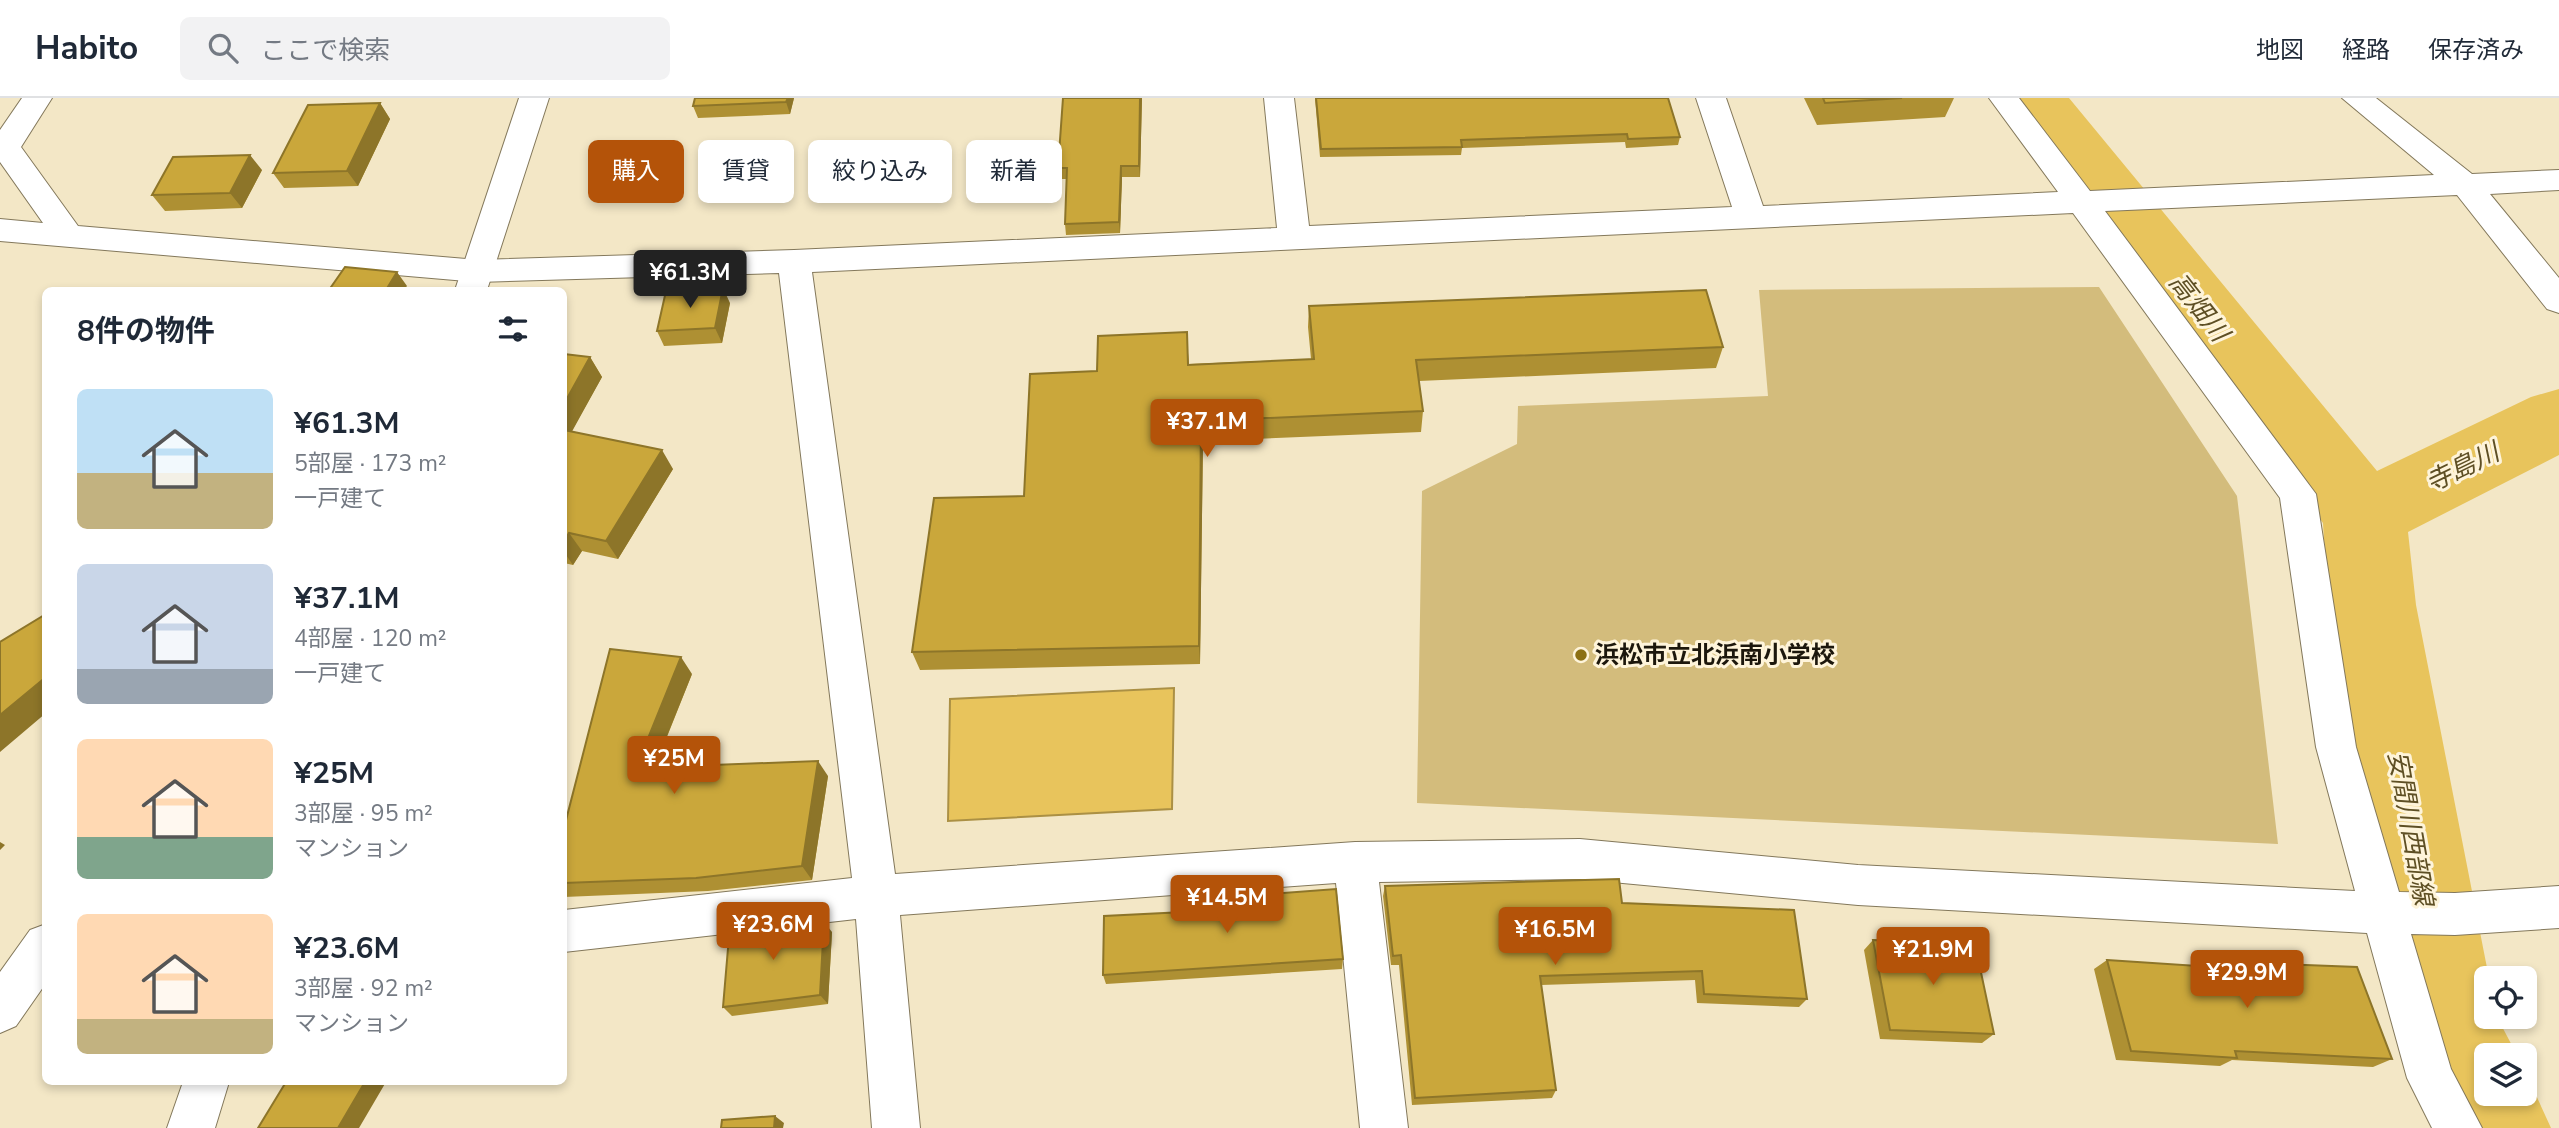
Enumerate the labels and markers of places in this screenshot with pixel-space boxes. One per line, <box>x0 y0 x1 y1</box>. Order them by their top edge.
pin: ¥61.3M <box>633 250 747 310</box>
pin: ¥37.1M <box>1150 400 1264 459</box>
place label: 浜松市立北浜南小学校 <box>1595 639 1835 671</box>
marker: 浜松市立北浜南小学校 <box>1573 647 1589 663</box>
pin: ¥25M <box>633 736 715 796</box>
pin: ¥14.5M <box>1170 876 1284 935</box>
pin: ¥23.6M <box>716 902 830 962</box>
pin: ¥16.5M <box>1498 908 1612 967</box>
pin: ¥21.9M <box>1876 928 1990 987</box>
pin: ¥29.9M <box>2190 950 2304 1010</box>

